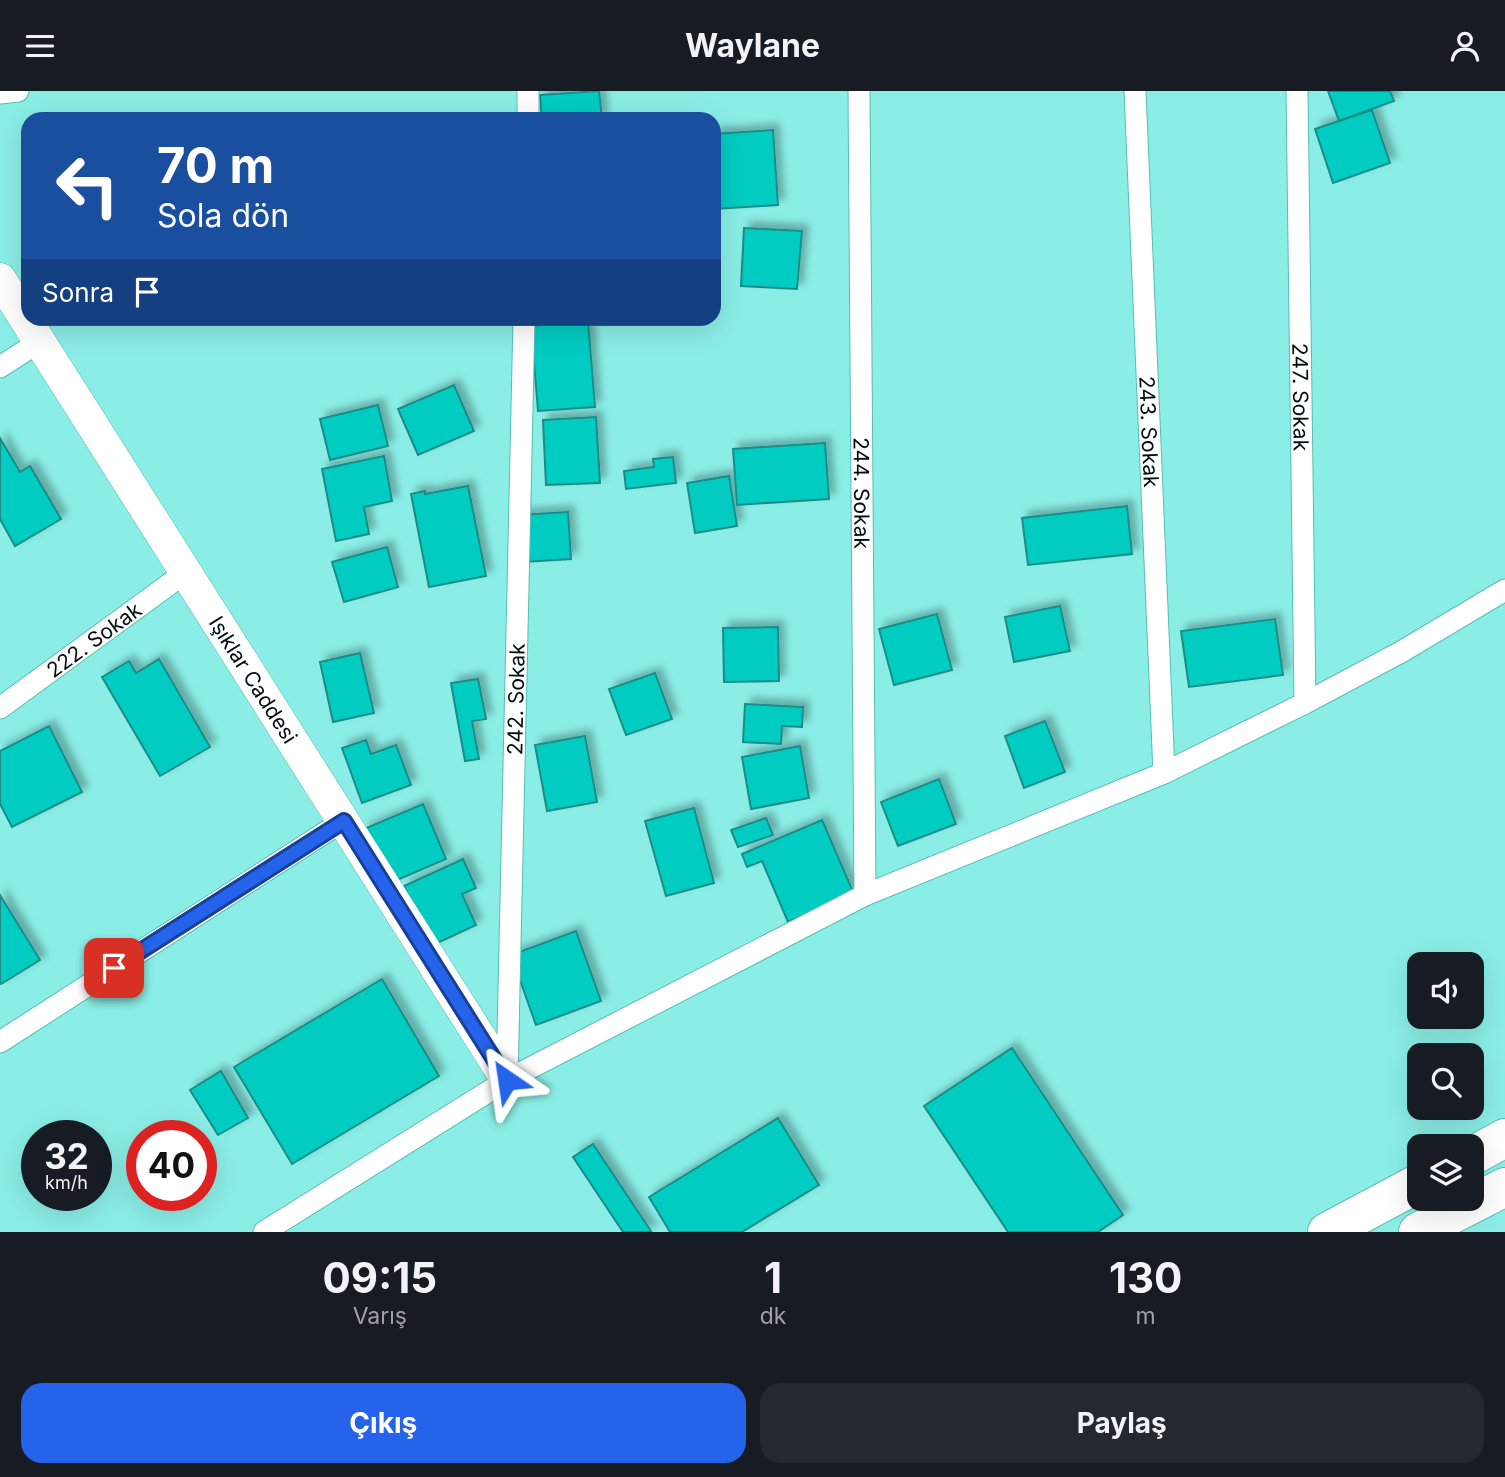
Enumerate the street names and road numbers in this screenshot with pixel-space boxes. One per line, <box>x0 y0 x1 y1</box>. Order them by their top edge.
street label: 247. Sokak <box>1288 343 1314 452</box>
street label: 243. Sokak <box>1135 375 1164 488</box>
street label: 244. Sokak <box>849 437 875 549</box>
street label: 222. Sokak <box>41 596 146 682</box>
street label: Işıklar Caddesi <box>204 611 303 748</box>
street label: 242. Sokak <box>502 642 529 755</box>

